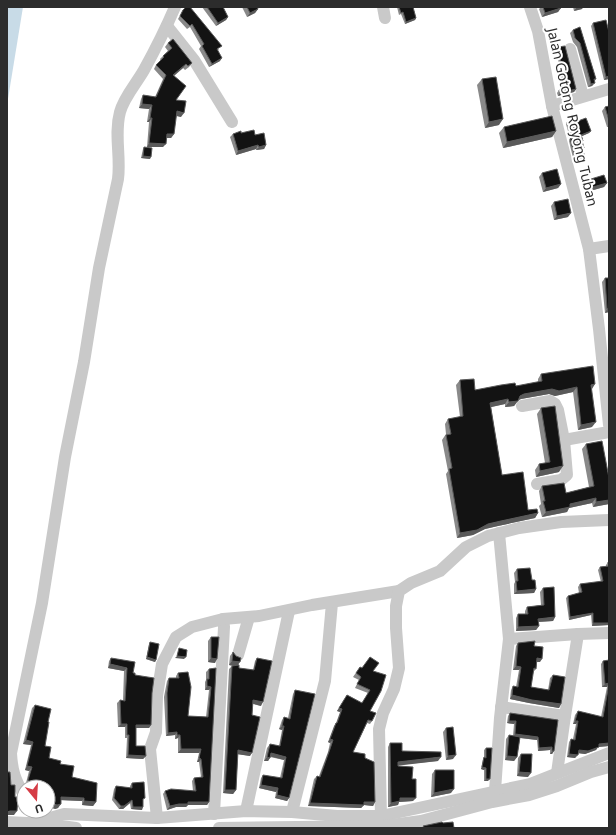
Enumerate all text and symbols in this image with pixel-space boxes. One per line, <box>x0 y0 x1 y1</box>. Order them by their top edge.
street label: Jalan Gotong Royong Tuban <box>543 24 603 208</box>
north arrow <box>16 779 56 819</box>
text: U <box>33 801 46 817</box>

